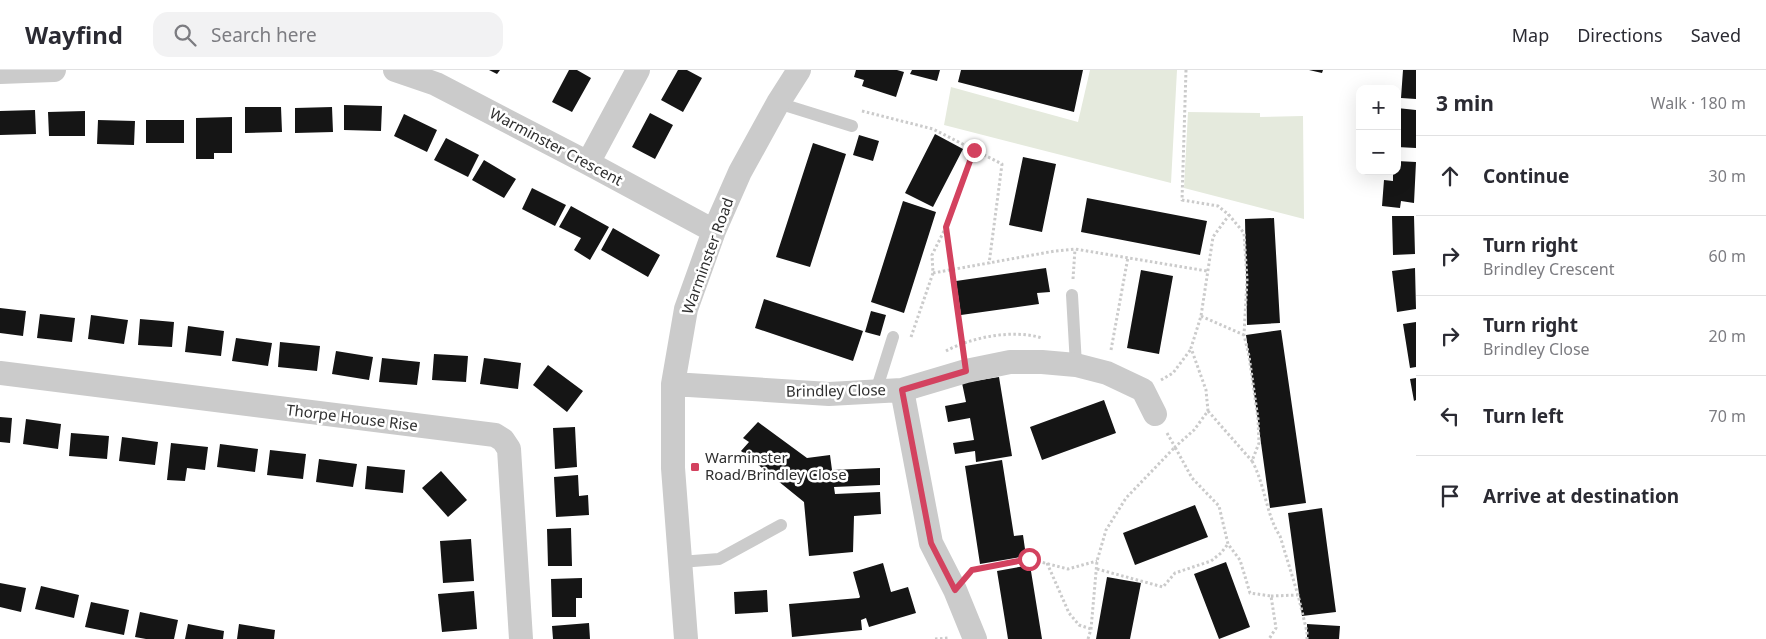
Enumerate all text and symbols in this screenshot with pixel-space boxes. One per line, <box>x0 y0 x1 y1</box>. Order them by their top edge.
search box <box>153 12 503 57</box>
text: Wayfind <box>25 18 123 51</box>
icon: search <box>171 21 199 49</box>
text: Search here <box>211 22 317 48</box>
text: Map <box>1512 23 1549 47</box>
text: Directions <box>1577 23 1663 47</box>
text: Saved <box>1691 23 1741 47</box>
map controls <box>1356 85 1401 175</box>
button: + <box>1356 85 1401 130</box>
text: 3 min <box>1436 89 1494 117</box>
text: Walk · 180 m <box>1651 92 1746 114</box>
street label: Warminster Crescent <box>486 103 627 190</box>
button: − <box>1356 130 1401 175</box>
route end <box>963 139 986 162</box>
icon: ahead <box>1436 162 1464 190</box>
text: Continue <box>1483 163 1569 189</box>
text: 30 m <box>1709 165 1746 187</box>
street label: Warminster Road <box>677 195 737 317</box>
text: Turn right <box>1483 232 1578 258</box>
icon: right <box>1436 242 1464 270</box>
text: 60 m <box>1709 245 1746 267</box>
text: Brindley Crescent <box>1483 258 1614 280</box>
text: Turn right <box>1483 312 1578 338</box>
icon: right <box>1436 322 1464 350</box>
text: 20 m <box>1709 325 1746 347</box>
text: Brindley Close <box>1483 338 1590 360</box>
street label: Brindley Close <box>786 379 886 401</box>
street label: Thorpe House Rise <box>285 399 419 435</box>
icon: left <box>1436 402 1464 430</box>
text: Turn left <box>1483 403 1564 429</box>
text: 70 m <box>1709 405 1746 427</box>
place label: Warminster Road/Brindley Close <box>705 447 847 484</box>
marker: Warminster Road/Brindley Close <box>689 461 701 473</box>
icon: arrive <box>1436 482 1464 510</box>
text: Arrive at destination <box>1483 483 1679 509</box>
route start <box>1018 548 1041 571</box>

